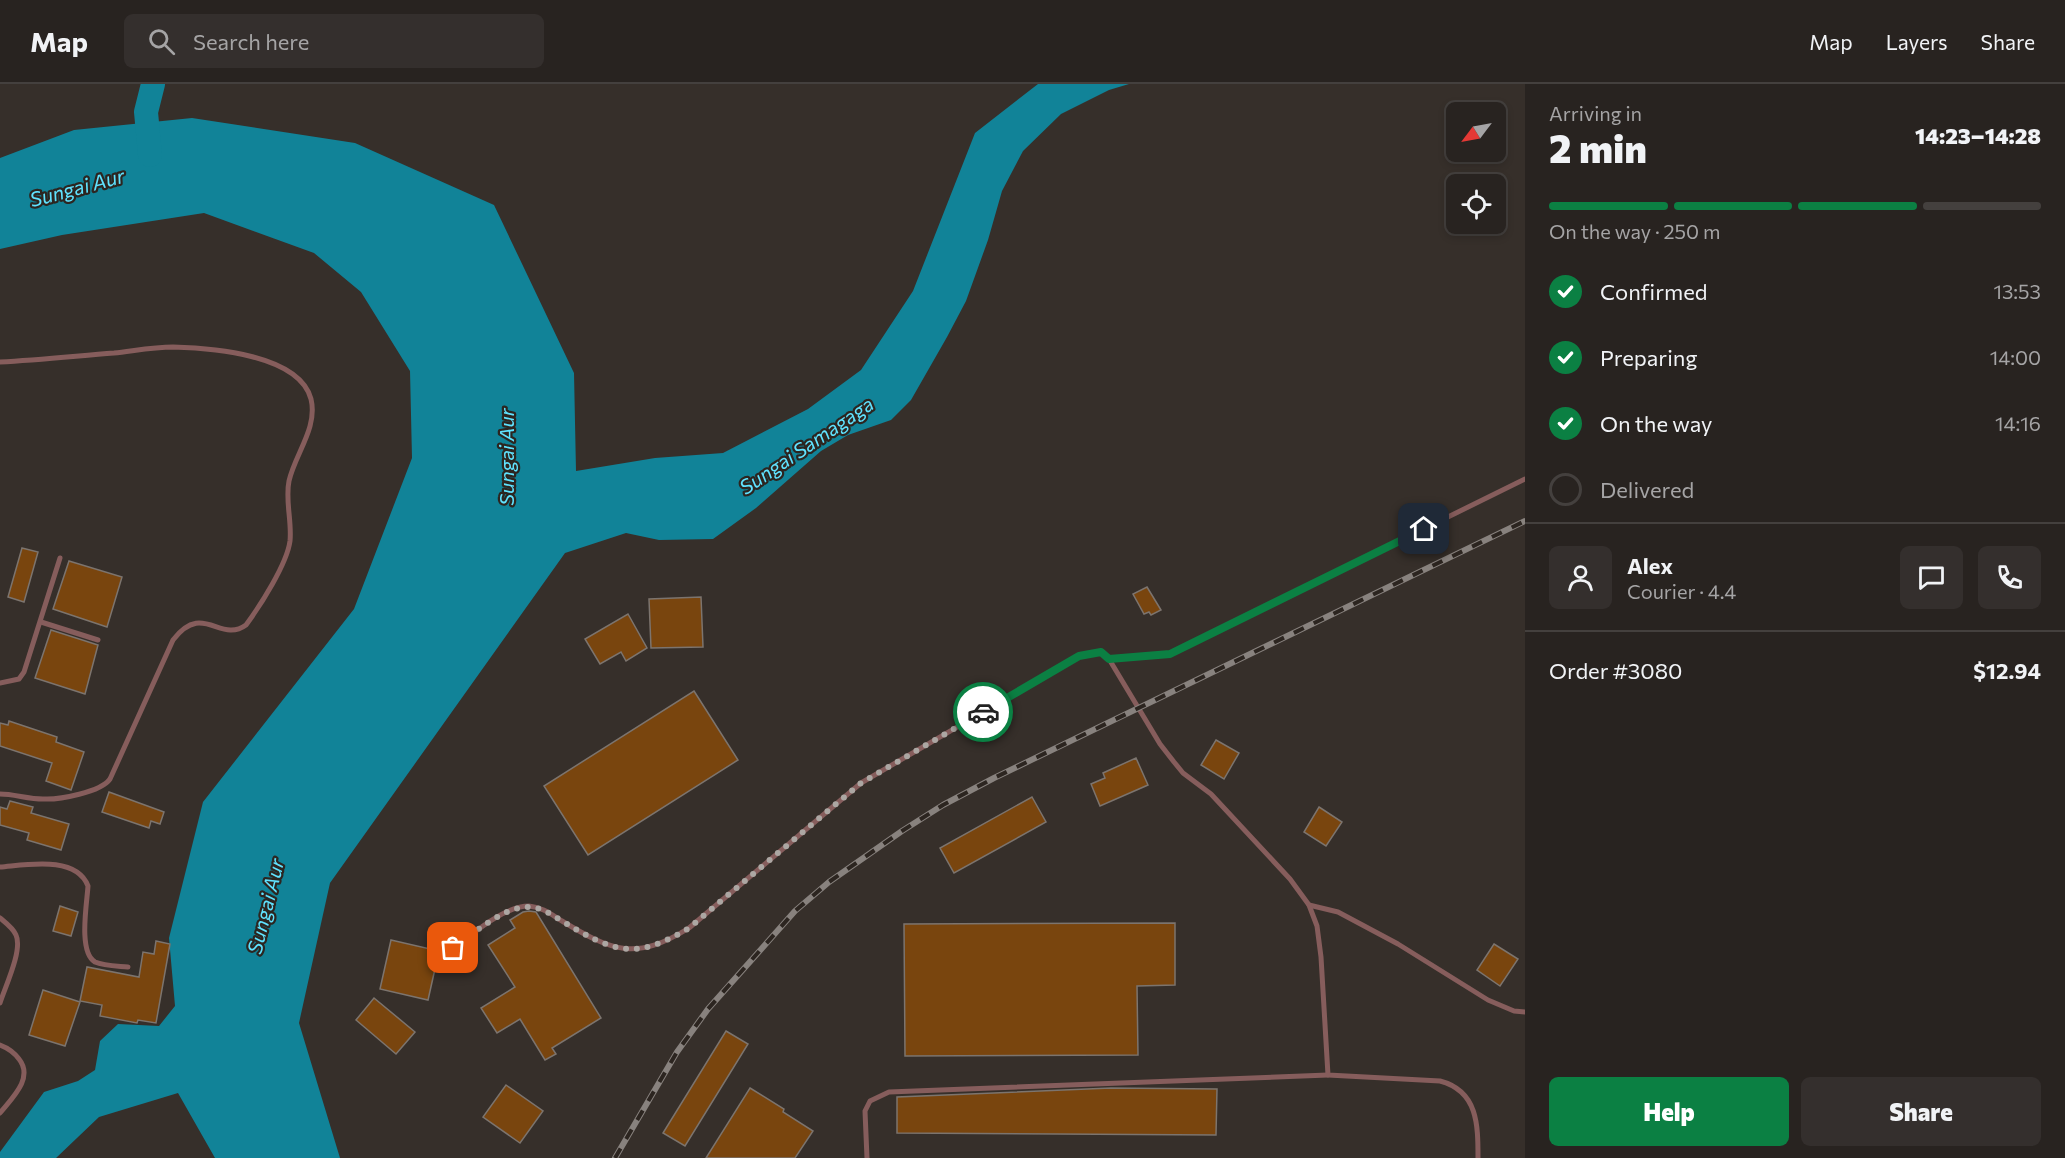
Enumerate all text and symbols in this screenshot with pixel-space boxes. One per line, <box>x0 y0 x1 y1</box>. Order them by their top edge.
search box <box>124 14 544 68</box>
text: Map <box>30 24 88 58</box>
icon: search <box>145 25 178 58</box>
text: Search here <box>193 28 309 55</box>
text: Map <box>1809 29 1853 54</box>
text: Layers <box>1886 29 1948 54</box>
text: Share <box>1981 29 2035 54</box>
text: Arriving in <box>1549 101 1642 125</box>
north arrow <box>1446 102 1506 162</box>
map controls <box>1446 102 1506 234</box>
text: 14:23–14:28 <box>1915 122 2041 149</box>
text: 2 min <box>1549 123 1647 171</box>
water label: Sungai Aur <box>27 163 128 211</box>
button: locate <box>1446 174 1506 234</box>
text: On the way · 250 m <box>1549 219 1720 243</box>
icon: check <box>1549 275 1582 308</box>
text: Confirmed <box>1600 278 1707 305</box>
text: 13:53 <box>1993 279 2041 303</box>
icon: check <box>1549 341 1582 374</box>
text: Preparing <box>1600 344 1697 371</box>
text: 14:00 <box>1990 345 2041 369</box>
water label: Sungai Samagaga <box>734 391 878 499</box>
water label: Sungai Aur <box>494 407 518 506</box>
icon: check <box>1549 407 1582 440</box>
text: On the way <box>1600 410 1712 437</box>
text: 14:16 <box>1995 411 2041 435</box>
text: Delivered <box>1600 476 1694 503</box>
pin <box>1398 503 1449 554</box>
icon: home <box>1407 512 1440 545</box>
button: person <box>1549 546 1612 609</box>
button: chat <box>1900 546 1963 609</box>
button: phone <box>1978 546 2041 609</box>
text: Alex <box>1627 552 1673 579</box>
text: Courier · 4.4 <box>1627 579 1736 603</box>
text: Order #3080 <box>1549 657 1682 684</box>
text: $12.94 <box>1973 657 2041 684</box>
courier <box>953 682 1013 742</box>
icon: car <box>967 696 1000 729</box>
water label: Sungai Aur <box>242 855 289 956</box>
pin <box>427 922 478 973</box>
icon: bag <box>436 931 469 964</box>
button: Help <box>1549 1077 1789 1146</box>
button: Share <box>1801 1077 2041 1146</box>

